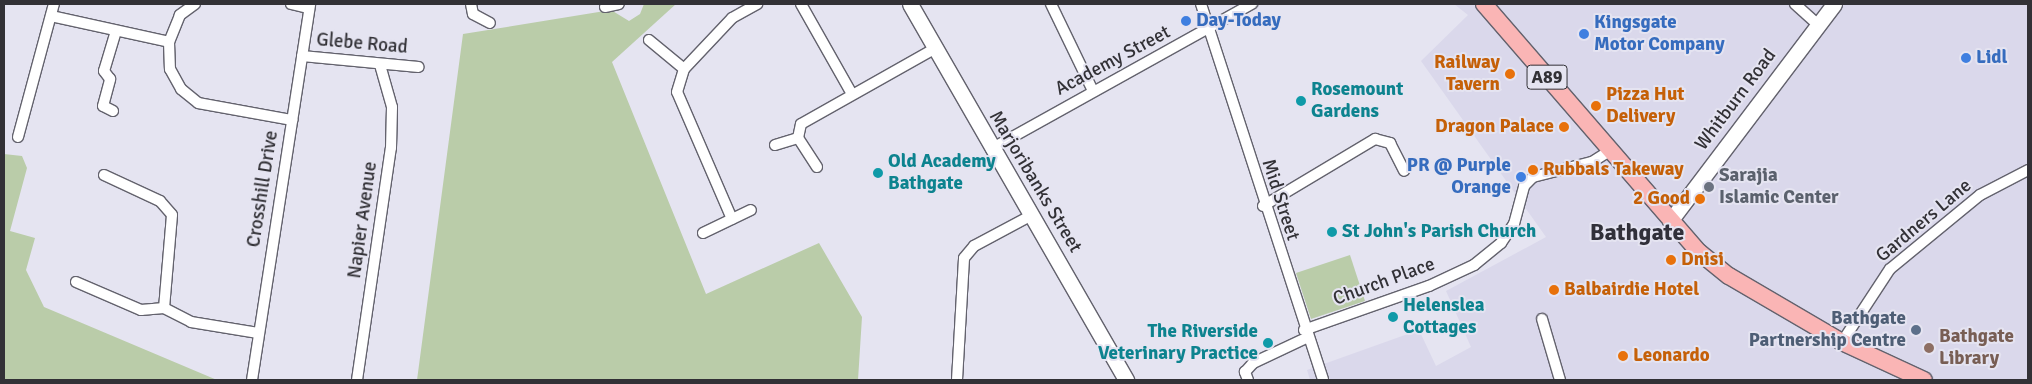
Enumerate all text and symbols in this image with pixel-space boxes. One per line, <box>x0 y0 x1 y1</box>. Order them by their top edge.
place label: Day-Today <box>1196 10 1281 32</box>
place label: Kingsgate Motor Company <box>1594 12 1725 56</box>
marker: Day-Today <box>1180 15 1192 27</box>
street label: Academy Street <box>1052 21 1174 101</box>
marker: Kingsgate Motor Company <box>1578 28 1590 40</box>
street label: Glebe Road <box>315 29 409 59</box>
street label: Whitburn Road <box>1691 45 1781 155</box>
place label: Lidl <box>1976 47 2008 69</box>
place label: Railway Tavern <box>1434 52 1500 96</box>
marker: Lidl <box>1960 52 1972 64</box>
road number: A89 <box>1526 62 1568 92</box>
marker: Railway Tavern <box>1504 68 1516 80</box>
place label: Rosemount Gardens <box>1311 79 1403 123</box>
place label: Pizza Hut Delivery <box>1606 84 1684 128</box>
marker: Rosemount Gardens <box>1295 95 1307 107</box>
marker: Pizza Hut Delivery <box>1590 100 1602 112</box>
street label: Marjoribanks Street <box>984 107 1086 257</box>
place label: Dragon Palace <box>1435 116 1554 138</box>
marker: Dragon Palace <box>1558 121 1570 133</box>
street label: Crosshill Drive <box>243 129 283 249</box>
place label: Old Academy Bathgate <box>888 151 996 195</box>
place label: PR @ Purple Orange <box>1407 155 1511 199</box>
street label: Mid Street <box>1256 156 1304 244</box>
place label: Rubbals Takeway <box>1543 159 1684 181</box>
street label: Napier Avenue <box>344 160 382 280</box>
marker: Rubbals Takeway <box>1527 164 1539 176</box>
place label: Sarajia Islamic Center <box>1719 165 1839 209</box>
marker: Old Academy Bathgate <box>872 167 884 179</box>
marker: PR @ Purple Orange <box>1515 171 1527 183</box>
street label: Gardners Lane <box>1872 175 1976 267</box>
marker: Sarajia Islamic Center <box>1703 181 1715 193</box>
place label: 2 Good <box>1633 188 1690 210</box>
marker: 2 Good <box>1694 193 1706 205</box>
district label: Bathgate <box>1590 219 1684 247</box>
place label: St John's Parish Church <box>1342 221 1536 243</box>
marker: St John's Parish Church <box>1326 226 1338 238</box>
place label: Dnisi <box>1681 249 1724 271</box>
street label: Church Place <box>1330 253 1438 311</box>
marker: Dnisi <box>1665 254 1677 266</box>
place label: Balbairdie Hotel <box>1564 279 1699 301</box>
marker: Balbairdie Hotel <box>1548 284 1560 296</box>
place label: Helenslea Cottages <box>1403 295 1484 339</box>
place label: Bathgate Partnership Centre <box>1749 308 1906 352</box>
marker: Helenslea Cottages <box>1387 311 1399 323</box>
place label: The Riverside Veterinary Practice <box>1098 321 1258 365</box>
marker: Bathgate Partnership Centre <box>1910 324 1922 336</box>
place label: Bathgate Library <box>1939 326 2014 370</box>
marker: The Riverside Veterinary Practice <box>1262 337 1274 349</box>
marker: Bathgate Library <box>1923 342 1935 354</box>
place label: Leonardo <box>1633 345 1710 367</box>
marker: Leonardo <box>1617 350 1629 362</box>

